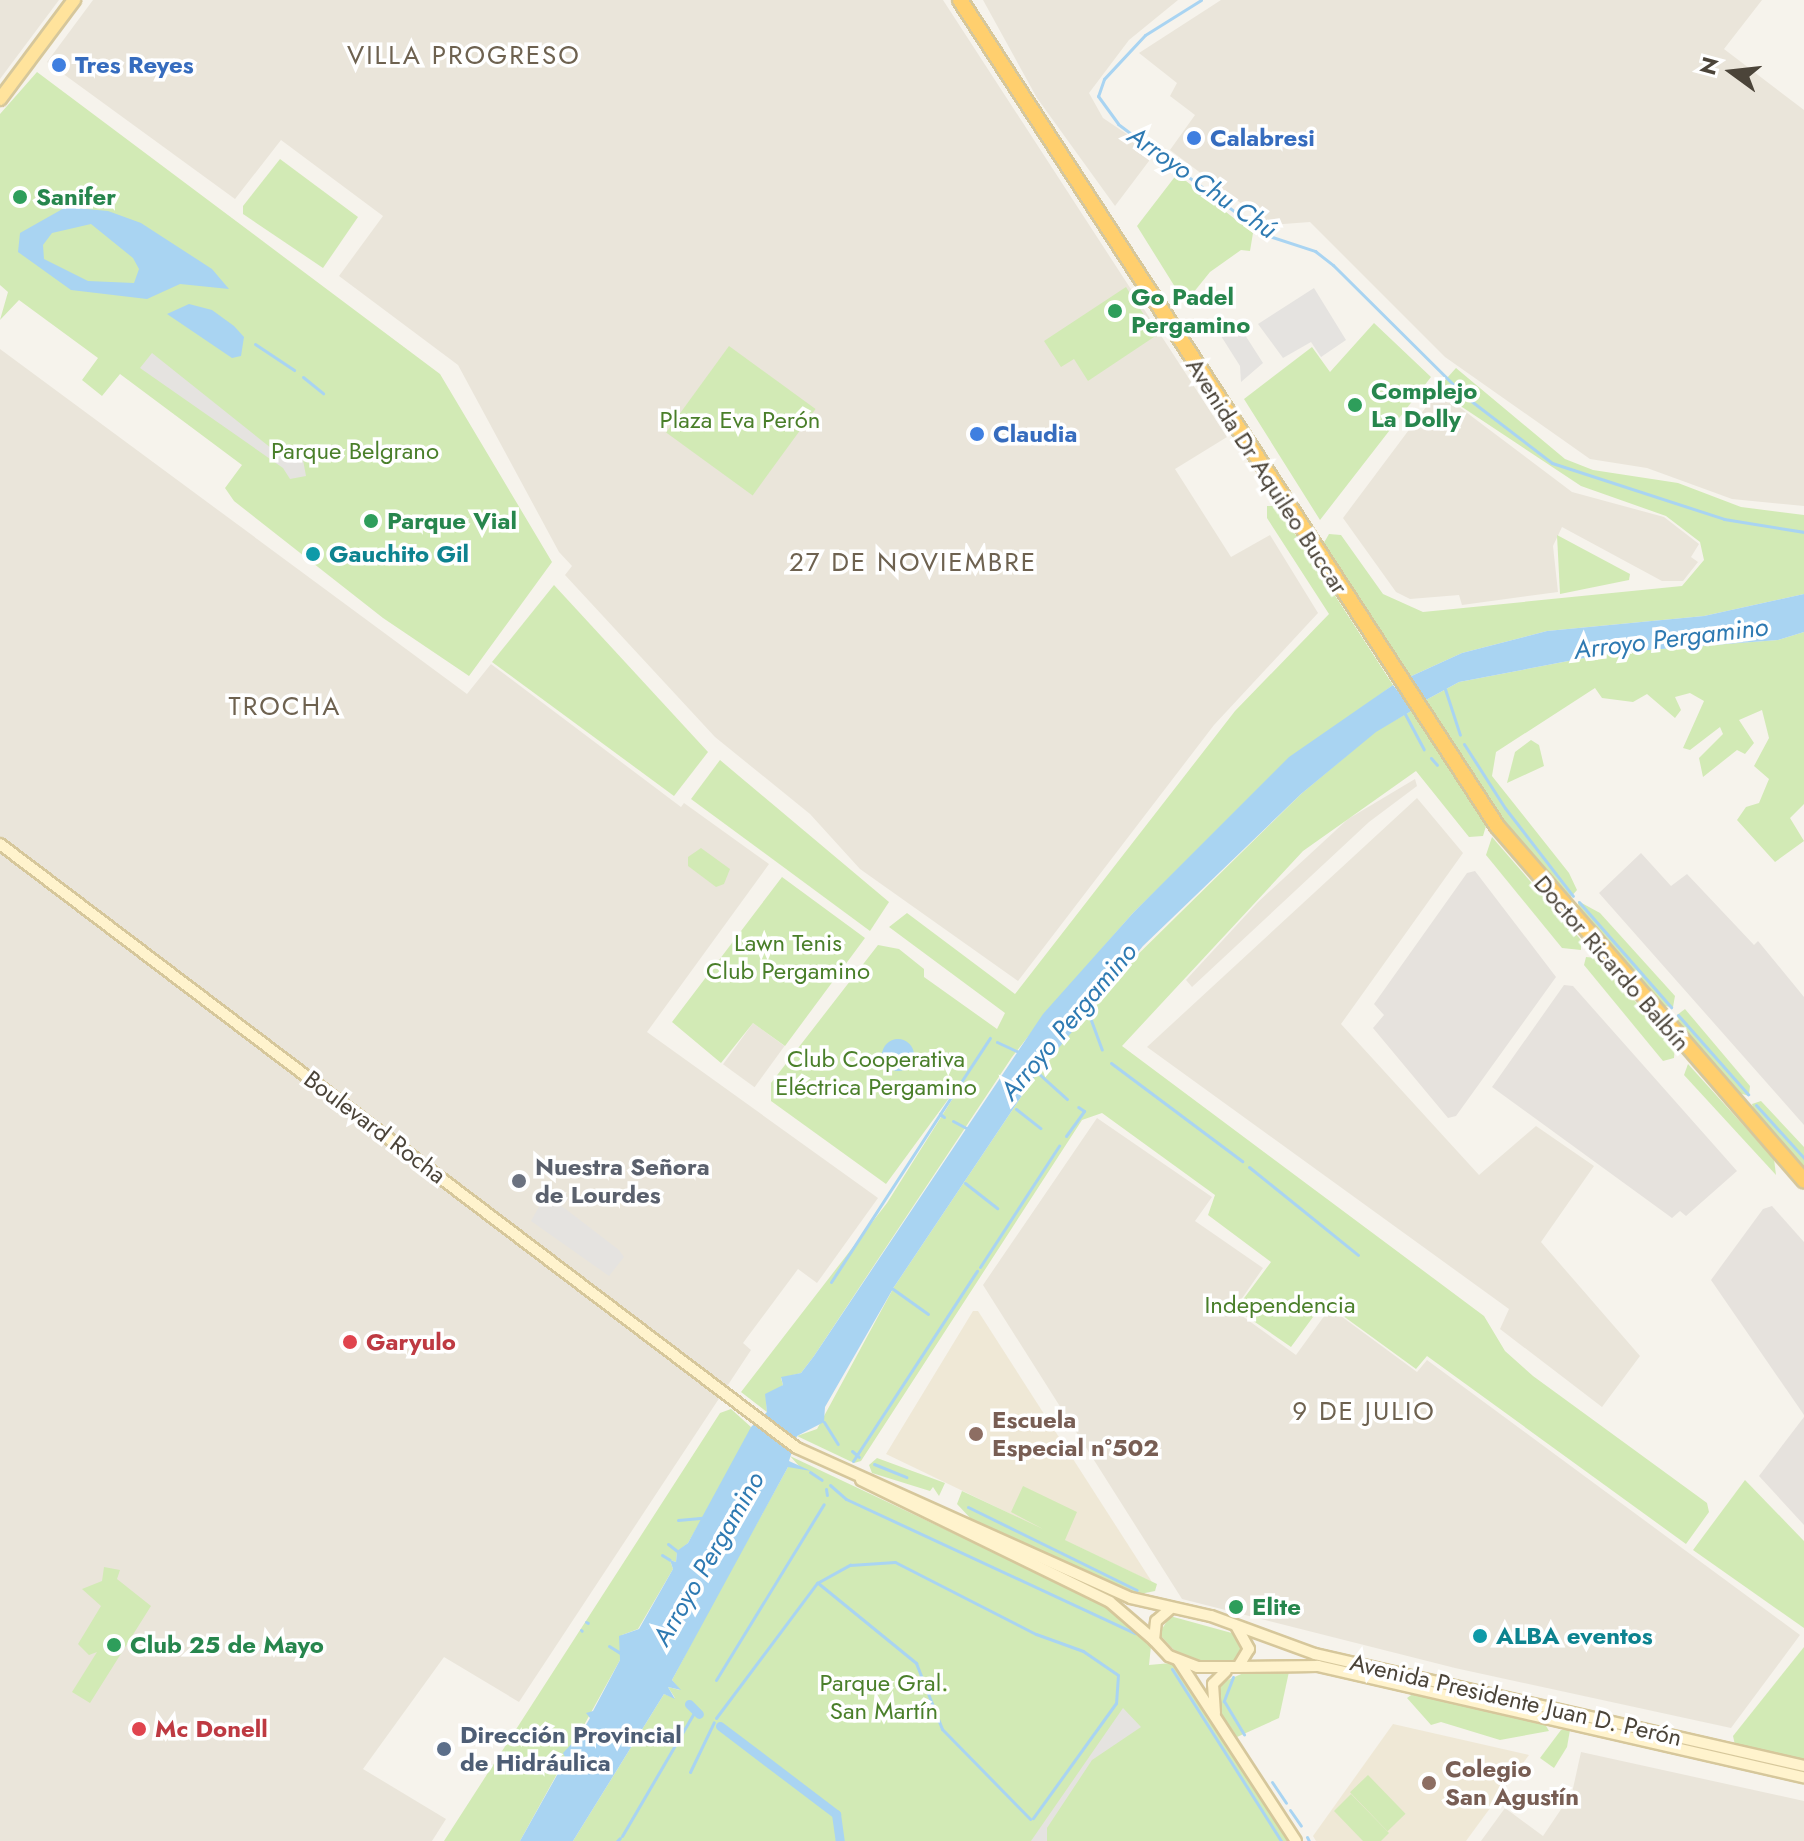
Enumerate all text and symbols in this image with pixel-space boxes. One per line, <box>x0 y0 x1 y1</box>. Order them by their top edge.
north arrow <box>1692 32 1772 112</box>
district label: VILLA PROGRESO <box>347 40 581 72</box>
place label: Tres Reyes <box>75 51 194 79</box>
text: N <box>1691 53 1727 78</box>
marker: Tres Reyes <box>50 56 68 74</box>
water label: Arroyo Chu Chú <box>1122 120 1282 246</box>
place label: Calabresi <box>1210 124 1315 152</box>
marker: Calabresi <box>1185 129 1203 147</box>
place label: Sanifer <box>36 183 116 211</box>
marker: Sanifer <box>11 188 29 206</box>
place label: Go Padel Pergamino <box>1131 283 1250 339</box>
marker: Go Padel Pergamino <box>1106 302 1124 320</box>
street label: Avenida Dr Aquileo Buccar <box>1180 353 1354 599</box>
place label: Complejo La Dolly <box>1371 377 1477 433</box>
marker: Complejo La Dolly <box>1346 396 1364 414</box>
park label: Plaza Eva Perón <box>660 406 820 434</box>
place label: Claudia <box>993 420 1077 448</box>
marker: Claudia <box>968 425 986 443</box>
park label: Parque Belgrano <box>271 437 439 465</box>
place label: Parque Vial <box>387 507 517 535</box>
marker: Parque Vial <box>362 512 380 530</box>
place label: Gauchito Gil <box>329 540 469 568</box>
marker: Gauchito Gil <box>304 545 322 563</box>
district label: 27 DE NOVIEMBRE <box>789 547 1037 579</box>
water label: Arroyo Pergamino <box>1572 612 1770 666</box>
district label: TROCHA <box>229 691 341 723</box>
street label: Doctor Ricardo Balbín <box>1528 869 1696 1057</box>
park label: Lawn Tenis Club Pergamino <box>706 929 870 985</box>
water label: Arroyo Pergamino <box>994 937 1144 1107</box>
park label: Club Cooperativa Eléctrica Pergamino <box>775 1045 977 1101</box>
street label: Boulevard Rocha <box>298 1064 452 1190</box>
place label: Nuestra Señora de Lourdes <box>535 1153 710 1209</box>
marker: Nuestra Señora de Lourdes <box>510 1172 528 1190</box>
park label: Independencia <box>1204 1291 1356 1319</box>
place label: Garyulo <box>366 1328 456 1356</box>
marker: Garyulo <box>341 1333 359 1351</box>
district label: 9 DE JULIO <box>1292 1396 1436 1428</box>
place label: Escuela Especial n°502 <box>992 1406 1159 1462</box>
marker: Escuela Especial n°502 <box>967 1425 985 1443</box>
water label: Arroyo Pergamino <box>647 1467 771 1651</box>
place label: Elite <box>1252 1593 1301 1621</box>
marker: Elite <box>1227 1598 1245 1616</box>
place label: ALBA eventos <box>1496 1622 1653 1650</box>
marker: ALBA eventos <box>1471 1627 1489 1645</box>
place label: Club 25 de Mayo <box>130 1631 324 1659</box>
marker: Club 25 de Mayo <box>105 1636 123 1654</box>
street label: Avenida Presidente Juan D. Perón <box>1347 1648 1685 1752</box>
park label: Parque Gral. San Martín <box>820 1669 948 1725</box>
place label: Mc Donell <box>155 1715 268 1743</box>
marker: Mc Donell <box>130 1720 148 1738</box>
place label: Dirección Provincial de Hidráulica <box>460 1721 682 1777</box>
marker: Dirección Provincial de Hidráulica <box>435 1740 453 1758</box>
place label: Colegio San Agustín <box>1445 1755 1579 1811</box>
marker: Colegio San Agustín <box>1420 1774 1438 1792</box>

